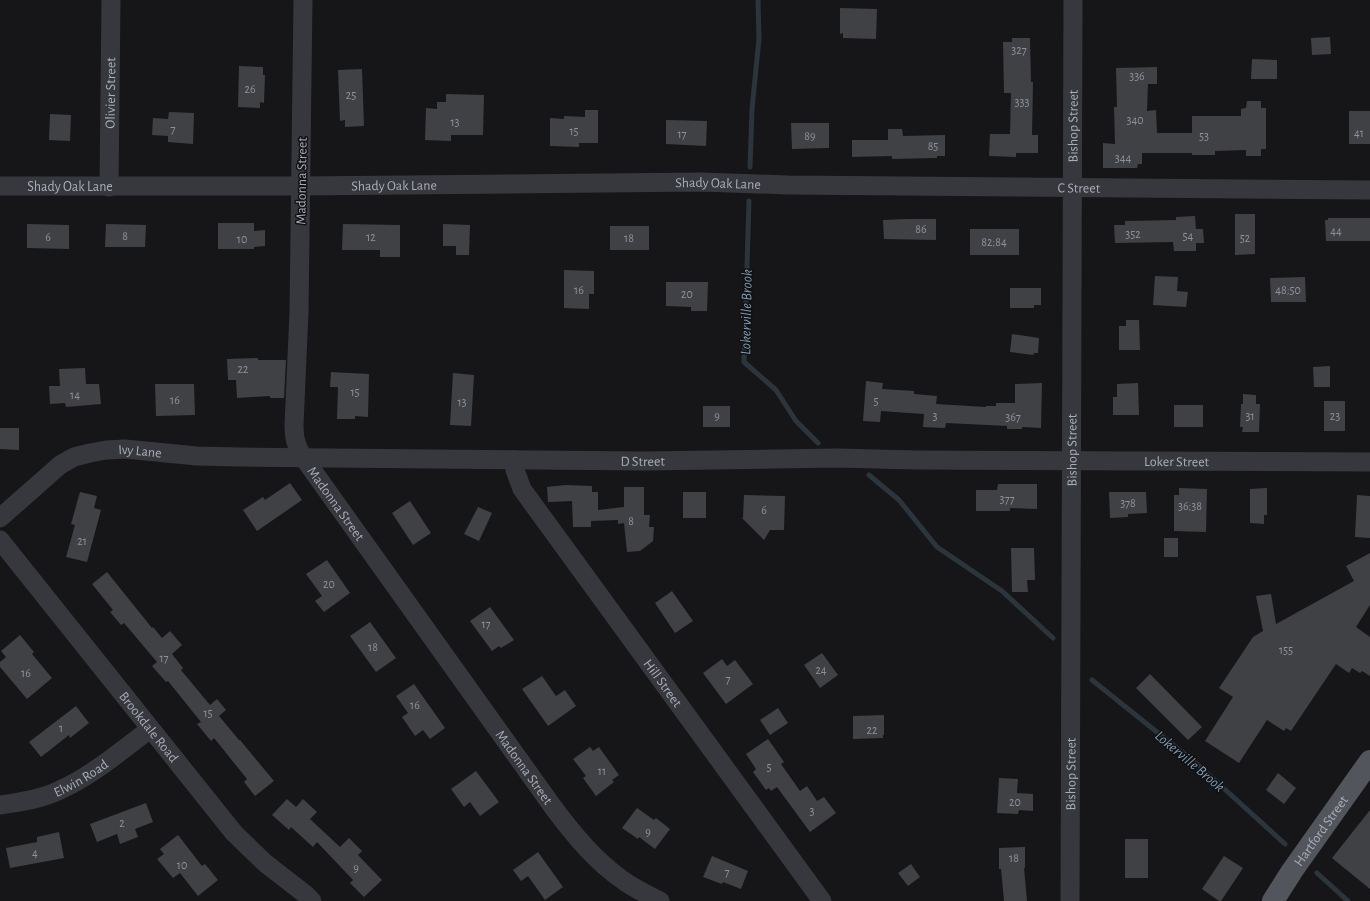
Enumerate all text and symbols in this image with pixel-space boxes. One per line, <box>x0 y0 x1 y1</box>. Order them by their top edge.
house number: 327 <box>1011 44 1027 56</box>
street label: Olivier Street <box>104 57 118 129</box>
house number: 336 <box>1129 70 1145 82</box>
house number: 26 <box>244 83 256 95</box>
house number: 25 <box>346 89 356 101</box>
street label: Bishop Street <box>1066 89 1081 162</box>
house number: 333 <box>1015 96 1029 108</box>
house number: 340 <box>1126 114 1144 126</box>
house number: 13 <box>450 116 460 128</box>
house number: 7 <box>170 123 176 135</box>
house number: 15 <box>569 125 579 137</box>
house number: 41 <box>1354 127 1364 139</box>
house number: 17 <box>677 128 687 140</box>
house number: 89 <box>804 130 816 142</box>
house number: 53 <box>1199 130 1209 142</box>
street label: Madonna Street <box>294 137 310 225</box>
house number: 85 <box>928 140 938 152</box>
house number: 344 <box>1115 152 1131 164</box>
street label: Shady Oak Lane <box>675 176 761 192</box>
street label: Shady Oak Lane <box>351 179 437 193</box>
street label: Shady Oak Lane <box>27 180 113 194</box>
street label: C Street <box>1058 181 1101 196</box>
house number: 86 <box>915 223 927 235</box>
house number: 44 <box>1330 225 1342 237</box>
house number: 352 <box>1125 228 1141 240</box>
house number: 8 <box>122 230 128 242</box>
house number: 54 <box>1183 230 1194 242</box>
house number: 6 <box>45 231 51 243</box>
house number: 12 <box>366 231 376 243</box>
house number: 18 <box>624 232 634 244</box>
house number: 52 <box>1240 232 1251 244</box>
house number: 10 <box>237 233 247 245</box>
house number: 82;84 <box>981 236 1007 248</box>
water label: Lokerville Brook <box>738 269 755 355</box>
house number: 16 <box>574 284 584 296</box>
house number: 48;50 <box>1275 284 1301 296</box>
house number: 20 <box>681 288 693 300</box>
house number: 22 <box>238 363 249 375</box>
house number: 15 <box>350 386 360 398</box>
house number: 14 <box>70 389 80 401</box>
house number: 16 <box>170 394 180 406</box>
house number: 5 <box>873 395 879 407</box>
house number: 13 <box>457 396 467 408</box>
house number: 9 <box>714 410 720 422</box>
house number: 3 <box>933 410 938 422</box>
house number: 31 <box>1245 410 1255 422</box>
house number: 23 <box>1330 410 1340 422</box>
house number: 367 <box>1005 411 1021 423</box>
street label: Bishop Street <box>1065 413 1080 486</box>
street label: Ivy Lane <box>118 443 162 461</box>
street label: D Street <box>620 455 665 469</box>
street label: Loker Street <box>1144 455 1210 469</box>
street label: Madonna Street <box>304 464 367 544</box>
house number: 377 <box>1000 493 1014 505</box>
house number: 378 <box>1120 497 1136 509</box>
house number: 36;38 <box>1178 500 1202 512</box>
house number: 6 <box>761 504 767 516</box>
house number: 8 <box>628 515 634 527</box>
house number: 21 <box>77 535 87 547</box>
house number: 20 <box>323 578 335 590</box>
house number: 17 <box>481 618 491 630</box>
house number: 18 <box>368 641 378 653</box>
house number: 155 <box>1279 644 1293 656</box>
house number: 17 <box>159 652 169 664</box>
street label: Hill Street <box>640 657 685 710</box>
house number: 24 <box>815 664 827 676</box>
house number: 16 <box>21 667 31 679</box>
house number: 7 <box>725 673 731 685</box>
street label: Brookdale Road <box>116 690 181 765</box>
house number: 16 <box>410 699 420 711</box>
house number: 15 <box>203 707 213 719</box>
house number: 1 <box>59 722 63 734</box>
house number: 22 <box>867 724 878 736</box>
street label: Madonna Street <box>493 728 555 808</box>
water label: Lokerville Brook <box>1152 728 1227 795</box>
street label: Bishop Street <box>1064 737 1079 810</box>
street label: Elwin Road <box>52 757 111 800</box>
house number: 5 <box>766 761 772 773</box>
house number: 11 <box>598 765 606 777</box>
street label: Hartford Street <box>1292 793 1351 869</box>
house number: 20 <box>1009 796 1021 808</box>
house number: 3 <box>810 805 815 817</box>
house number: 2 <box>119 817 125 829</box>
house number: 9 <box>645 826 651 838</box>
house number: 4 <box>32 847 38 859</box>
house number: 18 <box>1009 852 1019 864</box>
house number: 10 <box>177 859 187 871</box>
house number: 9 <box>353 862 359 874</box>
house number: 7 <box>724 866 730 878</box>

